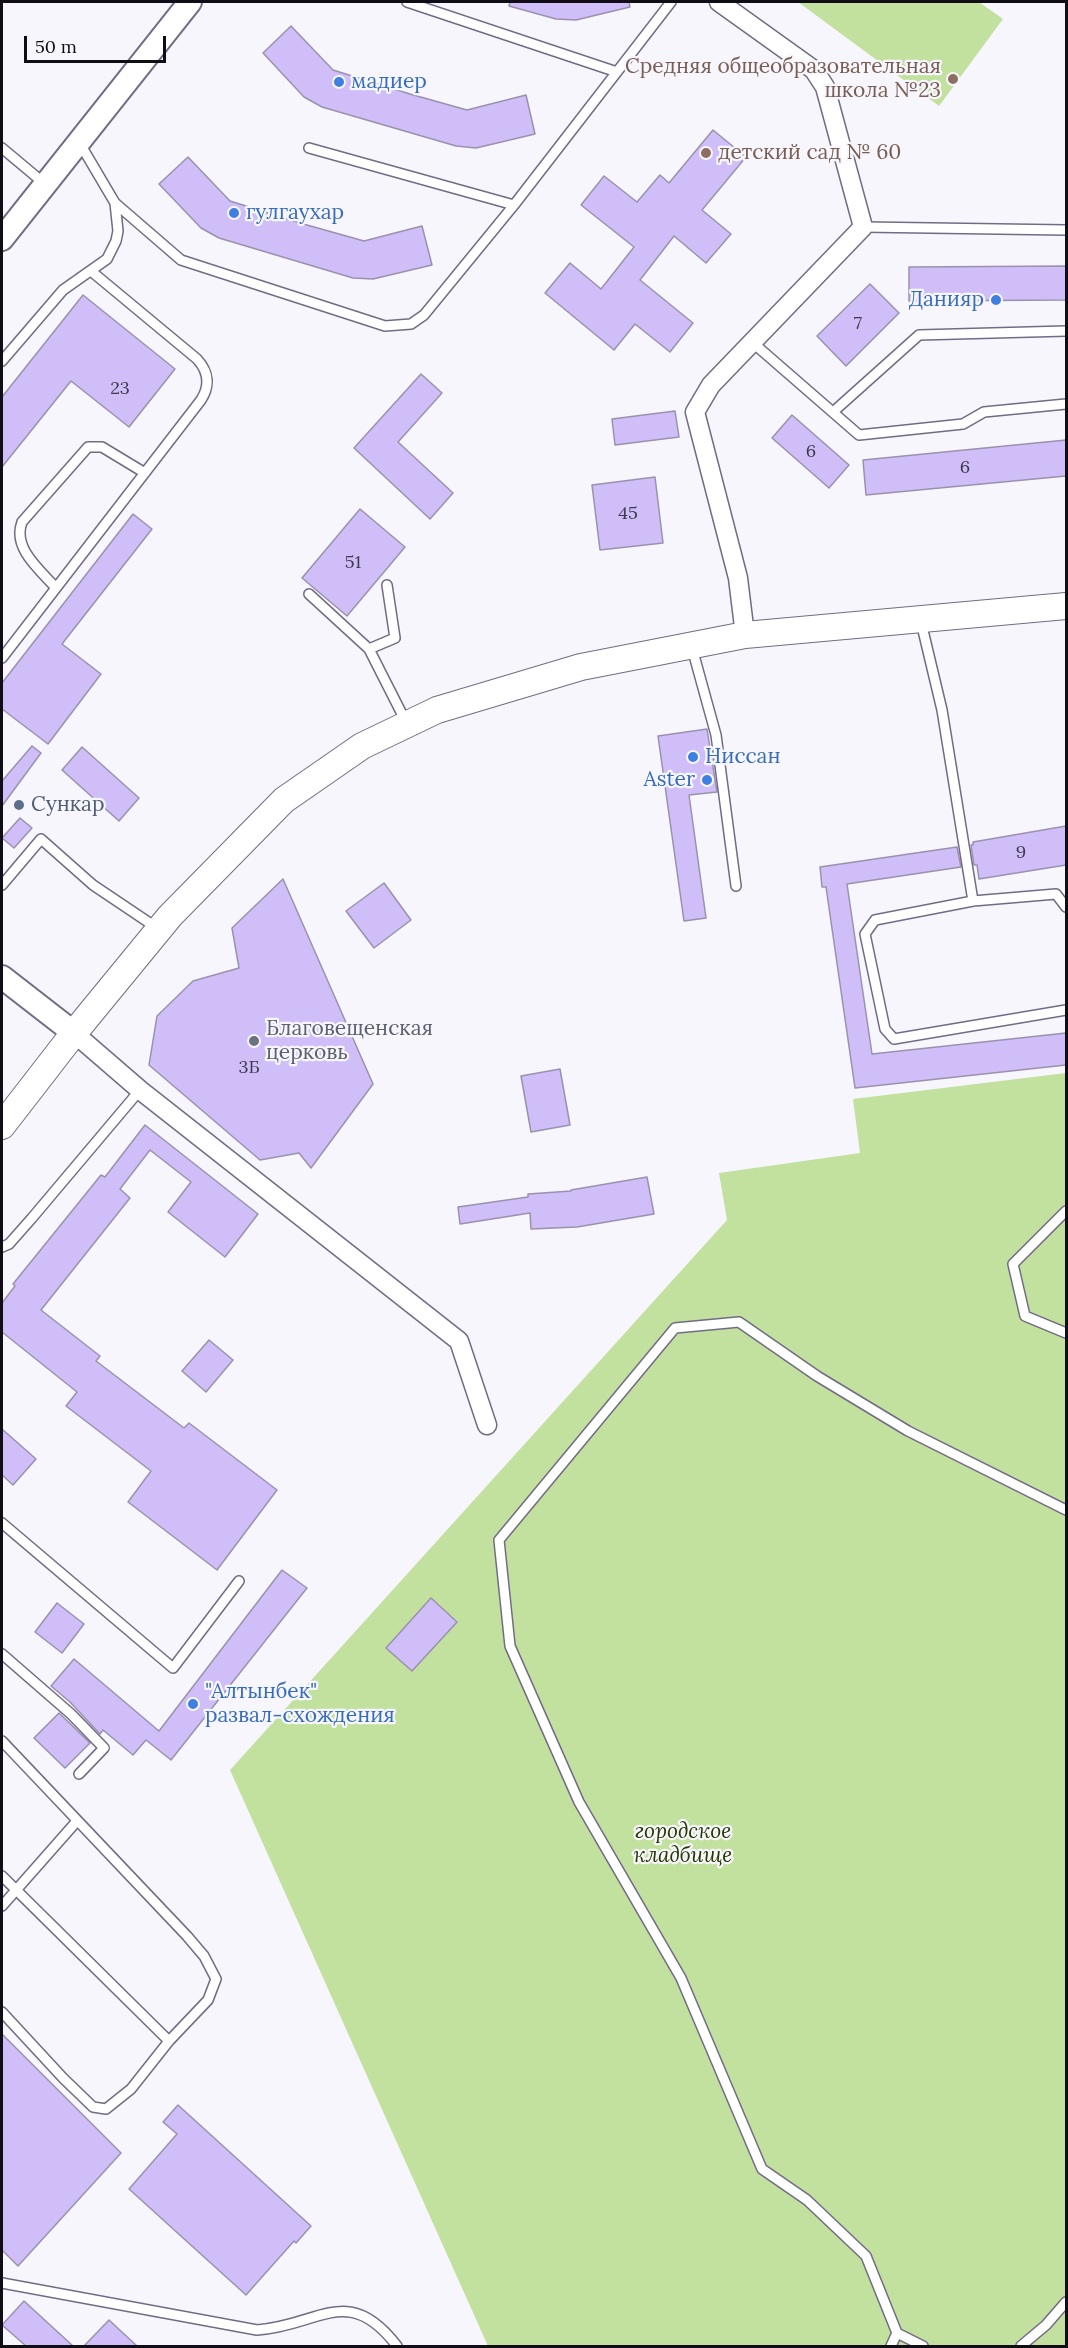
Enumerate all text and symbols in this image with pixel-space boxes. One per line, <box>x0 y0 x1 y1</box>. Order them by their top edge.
scale bar <box>27 24 170 62</box>
text: 50 m <box>35 35 77 58</box>
place label: Средняя общеобразовательная школа №23 <box>625 54 941 104</box>
place label: мадиер <box>351 69 427 95</box>
marker: Средняя общеобразовательная школа №23 <box>946 72 960 86</box>
marker: мадиер <box>332 75 346 89</box>
place label: детский сад № 60 <box>718 140 901 166</box>
marker: детский сад № 60 <box>699 146 713 160</box>
place label: гулгаухар <box>246 200 344 226</box>
marker: гулгаухар <box>227 206 241 220</box>
place label: Данияр <box>908 287 984 313</box>
marker: Данияр <box>989 293 1003 307</box>
house number: 7 <box>854 313 862 335</box>
house number: 23 <box>110 378 130 400</box>
house number: 6 <box>806 441 816 463</box>
house number: 6 <box>960 457 970 479</box>
house number: 45 <box>618 503 638 525</box>
house number: 51 <box>345 552 361 574</box>
place label: Ниссан <box>705 744 780 770</box>
marker: Ниссан <box>686 750 700 764</box>
place label: Aster <box>644 767 695 793</box>
marker: Aster <box>700 773 714 787</box>
place label: Сункар <box>31 792 104 818</box>
marker: Сункар <box>12 798 26 812</box>
house number: 9 <box>1016 842 1026 864</box>
place label: Благовещенская церковь <box>266 1016 433 1066</box>
marker: Благовещенская церковь <box>247 1034 261 1048</box>
house number: 3Б <box>238 1057 260 1079</box>
place label: "Алтынбек" развал-схождения <box>205 1679 395 1729</box>
marker: "Алтынбек" развал-схождения <box>186 1697 200 1711</box>
park label: городское кладбище <box>634 1819 732 1869</box>

